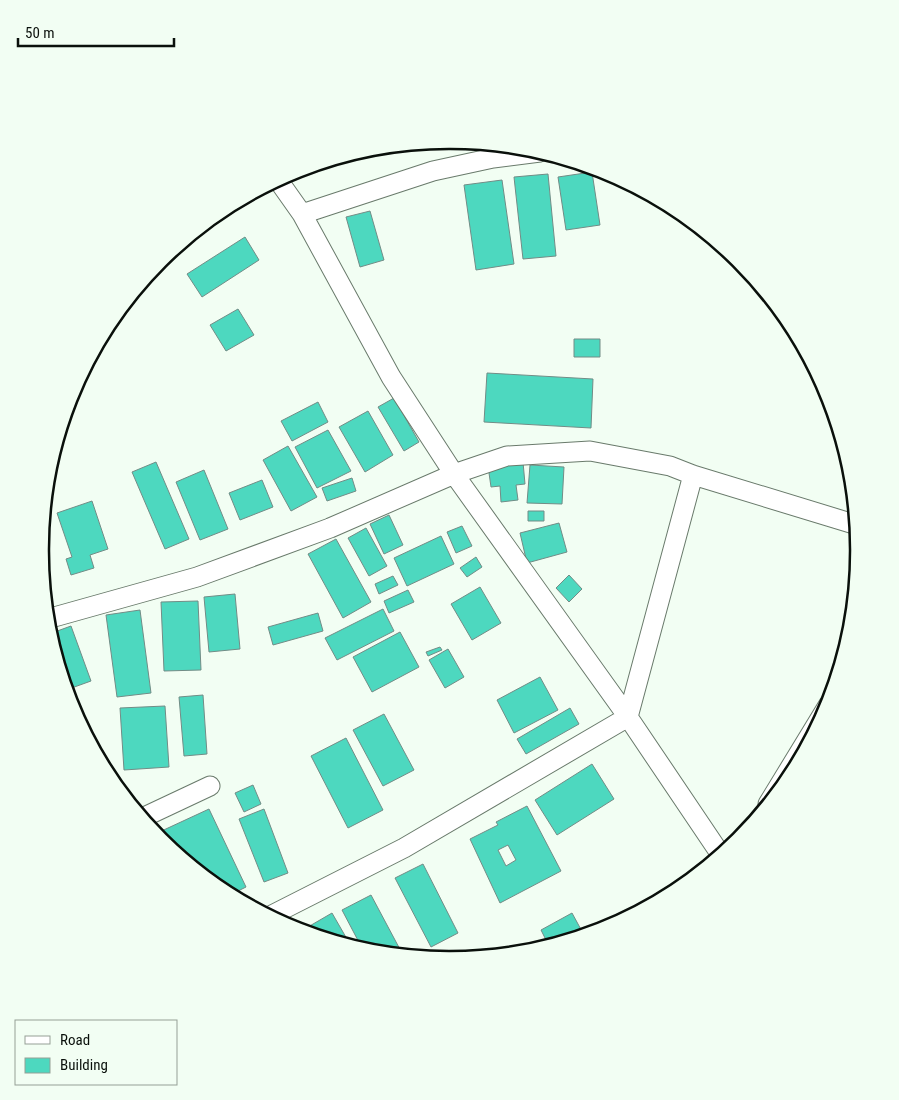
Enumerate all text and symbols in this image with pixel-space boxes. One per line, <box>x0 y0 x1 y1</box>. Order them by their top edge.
scale bar <box>18 15 174 47</box>
text: 50 m <box>25 24 55 42</box>
legend <box>15 1020 178 1085</box>
text: Road <box>60 1031 90 1049</box>
text: Building <box>60 1056 108 1074</box>

